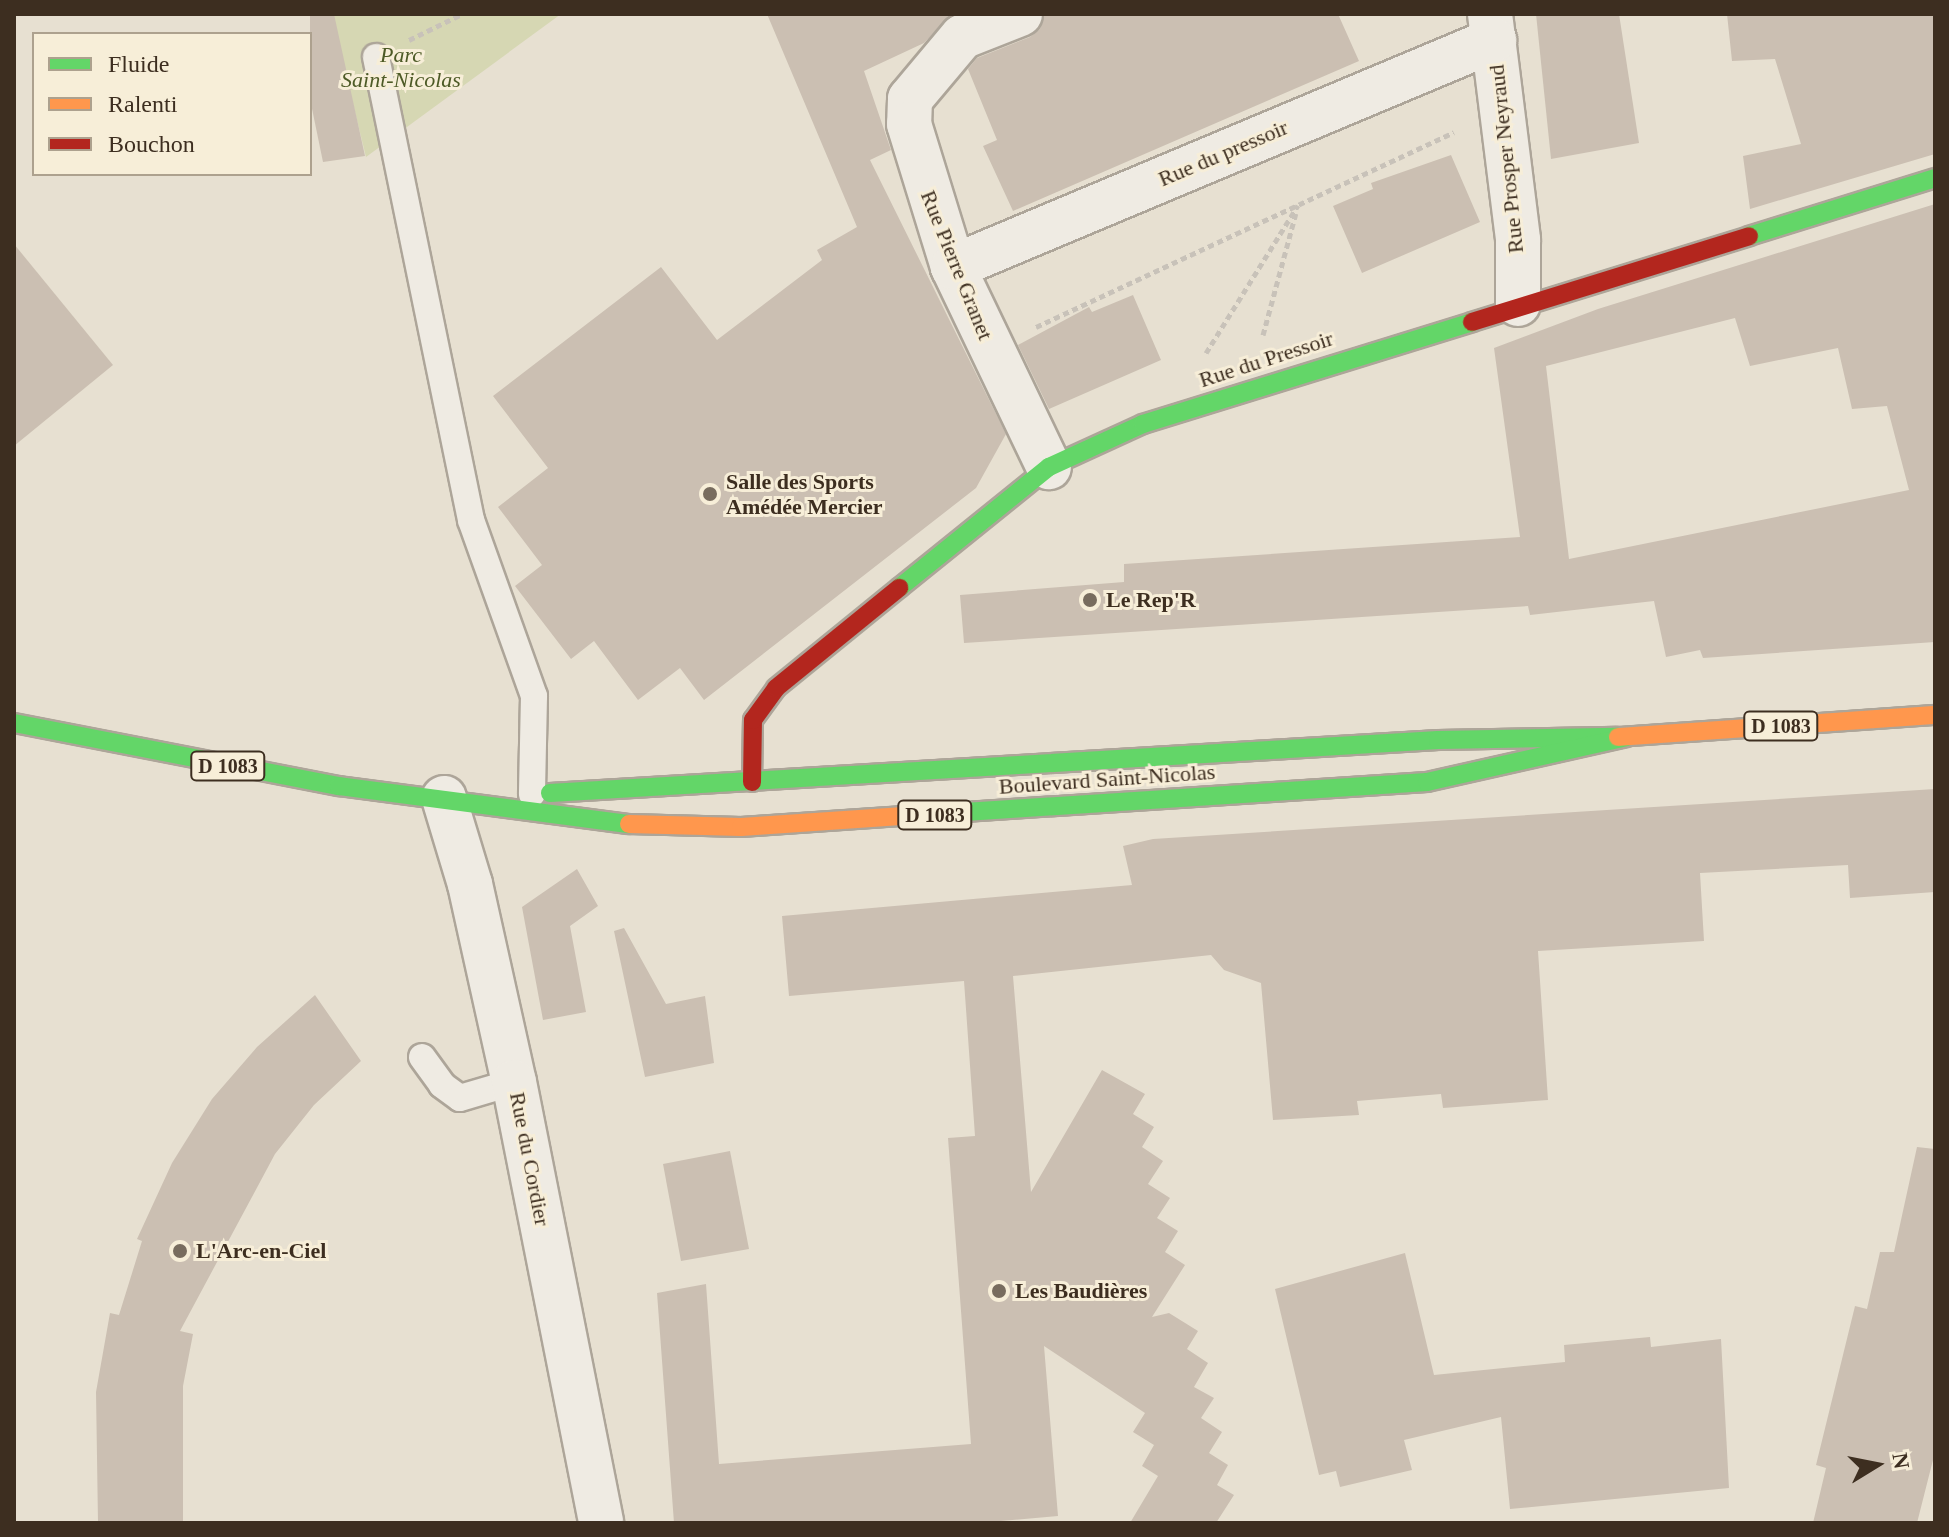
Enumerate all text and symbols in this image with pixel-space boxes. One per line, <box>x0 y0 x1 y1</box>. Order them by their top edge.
legend <box>32 32 312 176</box>
park label: Parc Saint-Nicolas <box>341 41 461 92</box>
text: Fluide <box>108 51 169 77</box>
street label: Rue Prosper Neyraud <box>1483 63 1529 255</box>
text: Ralenti <box>108 91 177 117</box>
street label: Rue du pressoir <box>1154 114 1292 192</box>
text: Bouchon <box>108 131 195 157</box>
street label: Rue Pierre Granet <box>915 186 999 344</box>
street label: Rue du Pressoir <box>1196 325 1336 393</box>
place label: Salle des Sports Amédée Mercier <box>726 468 883 520</box>
marker: Salle des Sports Amédée Mercier <box>701 485 719 503</box>
place label: Le Rep'R <box>1106 587 1196 613</box>
marker: Le Rep'R <box>1081 591 1099 609</box>
road number: D 1083 <box>1743 710 1819 742</box>
road number: D 1083 <box>190 750 266 782</box>
street label: Boulevard Saint-Nicolas <box>998 758 1216 800</box>
road number: D 1083 <box>897 799 973 831</box>
street label: Rue du Cordier <box>504 1090 556 1228</box>
place label: L'Arc-en-Ciel <box>196 1238 326 1264</box>
marker: L'Arc-en-Ciel <box>171 1242 189 1260</box>
place label: Les Baudières <box>1015 1278 1147 1304</box>
marker: Les Baudières <box>990 1282 1008 1300</box>
north arrow <box>1837 1425 1917 1505</box>
text: N <box>1887 1451 1915 1471</box>

